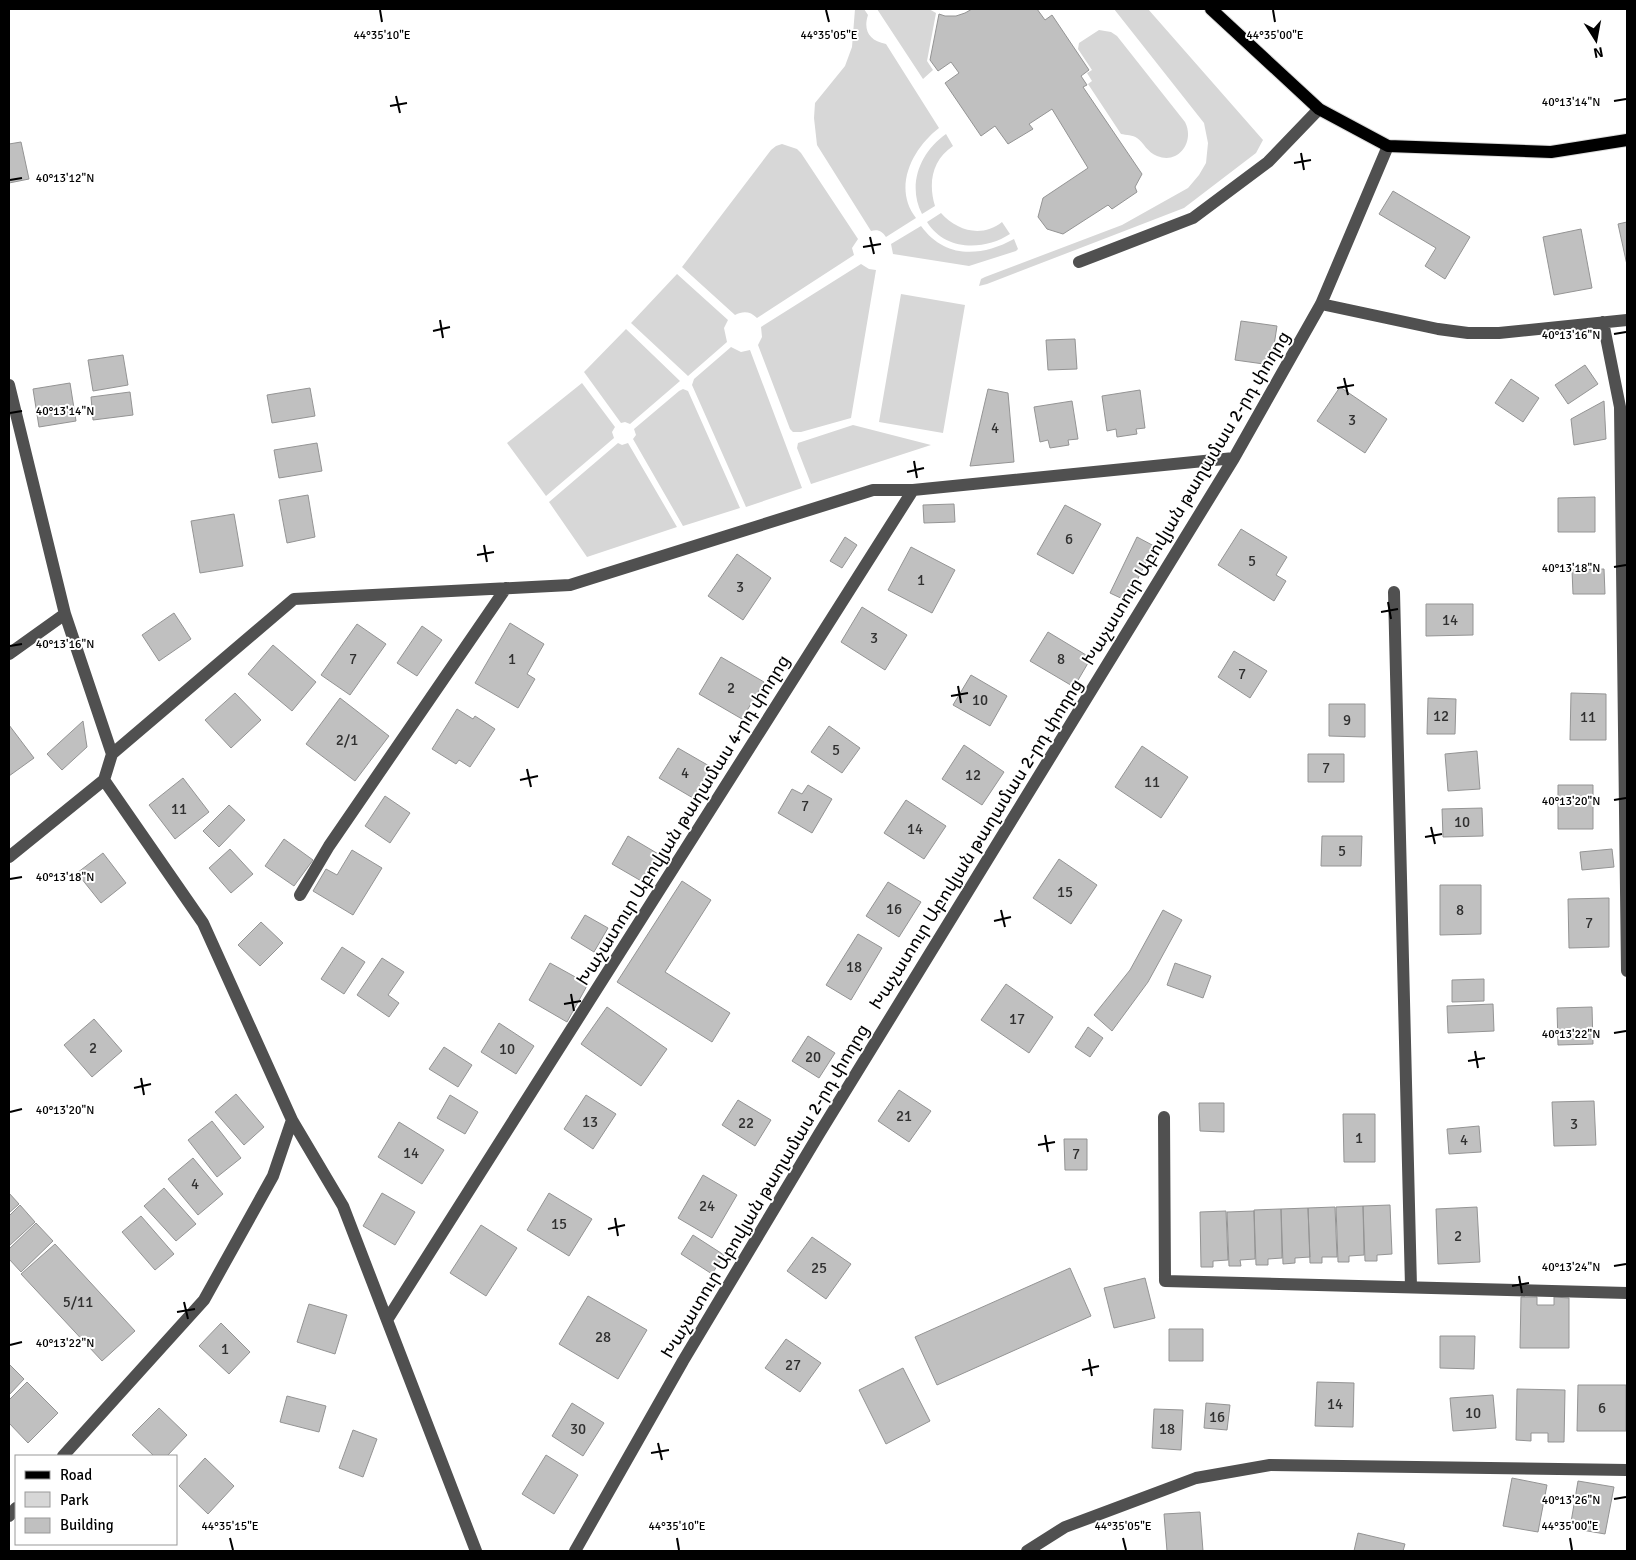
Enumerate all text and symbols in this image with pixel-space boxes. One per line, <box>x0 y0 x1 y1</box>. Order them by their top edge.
north arrow <box>1571 15 1621 65</box>
text: 44°35'10"E <box>353 28 411 43</box>
text: 44°35'05"E <box>800 28 858 43</box>
text: 44°35'00"E <box>1246 28 1304 43</box>
text: N <box>1592 43 1605 62</box>
text: 40°13'14"N <box>1542 95 1600 110</box>
text: 40°13'12"N <box>36 171 94 186</box>
street label: Խաչատուր Աբովյան թաղամաս 2-րդ փողոց <box>1077 327 1295 669</box>
text: 40°13'16"N <box>1542 328 1600 343</box>
text: 40°13'14"N <box>36 404 94 419</box>
house number: 3 <box>1348 411 1356 429</box>
house number: 4 <box>991 419 999 437</box>
house number: 6 <box>1065 530 1073 548</box>
house number: 5 <box>1248 552 1256 570</box>
text: 40°13'18"N <box>1542 561 1600 576</box>
house number: 1 <box>917 571 925 589</box>
house number: 3 <box>736 578 744 596</box>
house number: 14 <box>1442 611 1458 629</box>
house number: 3 <box>870 629 878 647</box>
text: 40°13'16"N <box>36 637 94 652</box>
house number: 7 <box>349 650 357 668</box>
house number: 1 <box>508 650 516 668</box>
house number: 8 <box>1057 650 1065 668</box>
street label: Խաչատուր Աբովյան թաղամաս 4-րդ փողոց <box>571 651 795 989</box>
house number: 7 <box>1238 665 1246 683</box>
street label: Խաչատուր Աբովյան թաղամաս 2-րդ փողոց <box>864 675 1088 1013</box>
house number: 2 <box>727 679 735 697</box>
house number: 10 <box>972 691 988 709</box>
house number: 12 <box>1433 707 1449 725</box>
house number: 11 <box>1580 708 1596 726</box>
house number: 9 <box>1343 711 1351 729</box>
house number: 2/1 <box>336 731 358 749</box>
house number: 5 <box>832 741 840 759</box>
house number: 7 <box>1322 759 1330 777</box>
house number: 4 <box>681 764 689 782</box>
house number: 12 <box>965 766 981 784</box>
house number: 11 <box>1144 773 1160 791</box>
text: 40°13'20"N <box>1542 794 1600 809</box>
house number: 7 <box>801 797 809 815</box>
house number: 11 <box>171 800 187 818</box>
house number: 10 <box>1454 813 1470 831</box>
house number: 14 <box>907 820 923 838</box>
house number: 5 <box>1338 842 1346 860</box>
text: 40°13'18"N <box>36 870 94 885</box>
house number: 15 <box>1057 883 1073 901</box>
house number: 16 <box>886 900 902 918</box>
house number: 8 <box>1456 901 1464 919</box>
house number: 7 <box>1585 914 1593 932</box>
house number: 18 <box>846 958 862 976</box>
house number: 17 <box>1009 1010 1025 1028</box>
street label: Խաչատուր Աբովյան թաղամաս 2-րդ փողոց <box>656 1020 874 1362</box>
text: 40°13'22"N <box>1542 1027 1600 1042</box>
house number: 2 <box>89 1039 97 1057</box>
house number: 10 <box>499 1040 515 1058</box>
house number: 20 <box>805 1048 821 1066</box>
text: 40°13'20"N <box>36 1103 94 1118</box>
house number: 21 <box>896 1107 912 1125</box>
house number: 13 <box>582 1113 598 1131</box>
house number: 22 <box>738 1114 754 1132</box>
house number: 3 <box>1570 1115 1578 1133</box>
house number: 1 <box>1355 1129 1363 1147</box>
house number: 4 <box>1460 1131 1468 1149</box>
house number: 14 <box>403 1144 419 1162</box>
house number: 7 <box>1072 1145 1080 1163</box>
house number: 4 <box>191 1175 199 1193</box>
house number: 24 <box>699 1197 715 1215</box>
house number: 15 <box>551 1215 567 1233</box>
house number: 2 <box>1454 1227 1462 1245</box>
house number: 25 <box>811 1259 827 1277</box>
text: 40°13'24"N <box>1542 1260 1600 1275</box>
house number: 5/11 <box>63 1293 93 1311</box>
house number: 28 <box>595 1328 611 1346</box>
text: 40°13'22"N <box>36 1336 94 1351</box>
house number: 1 <box>221 1340 229 1358</box>
house number: 27 <box>785 1356 801 1374</box>
house number: 14 <box>1327 1395 1343 1413</box>
house number: 6 <box>1598 1399 1606 1417</box>
house number: 10 <box>1465 1404 1481 1422</box>
house number: 16 <box>1209 1408 1225 1426</box>
house number: 30 <box>570 1420 586 1438</box>
house number: 18 <box>1159 1420 1175 1438</box>
legend <box>15 1455 178 1545</box>
text: Road <box>60 1466 92 1484</box>
text: Park <box>60 1491 89 1509</box>
text: 40°13'26"N <box>1542 1493 1600 1508</box>
text: Building <box>60 1516 114 1534</box>
text: 44°35'15"E <box>201 1519 259 1534</box>
text: 44°35'10"E <box>648 1519 706 1534</box>
text: 44°35'05"E <box>1094 1519 1152 1534</box>
text: 44°35'00"E <box>1541 1519 1599 1534</box>

